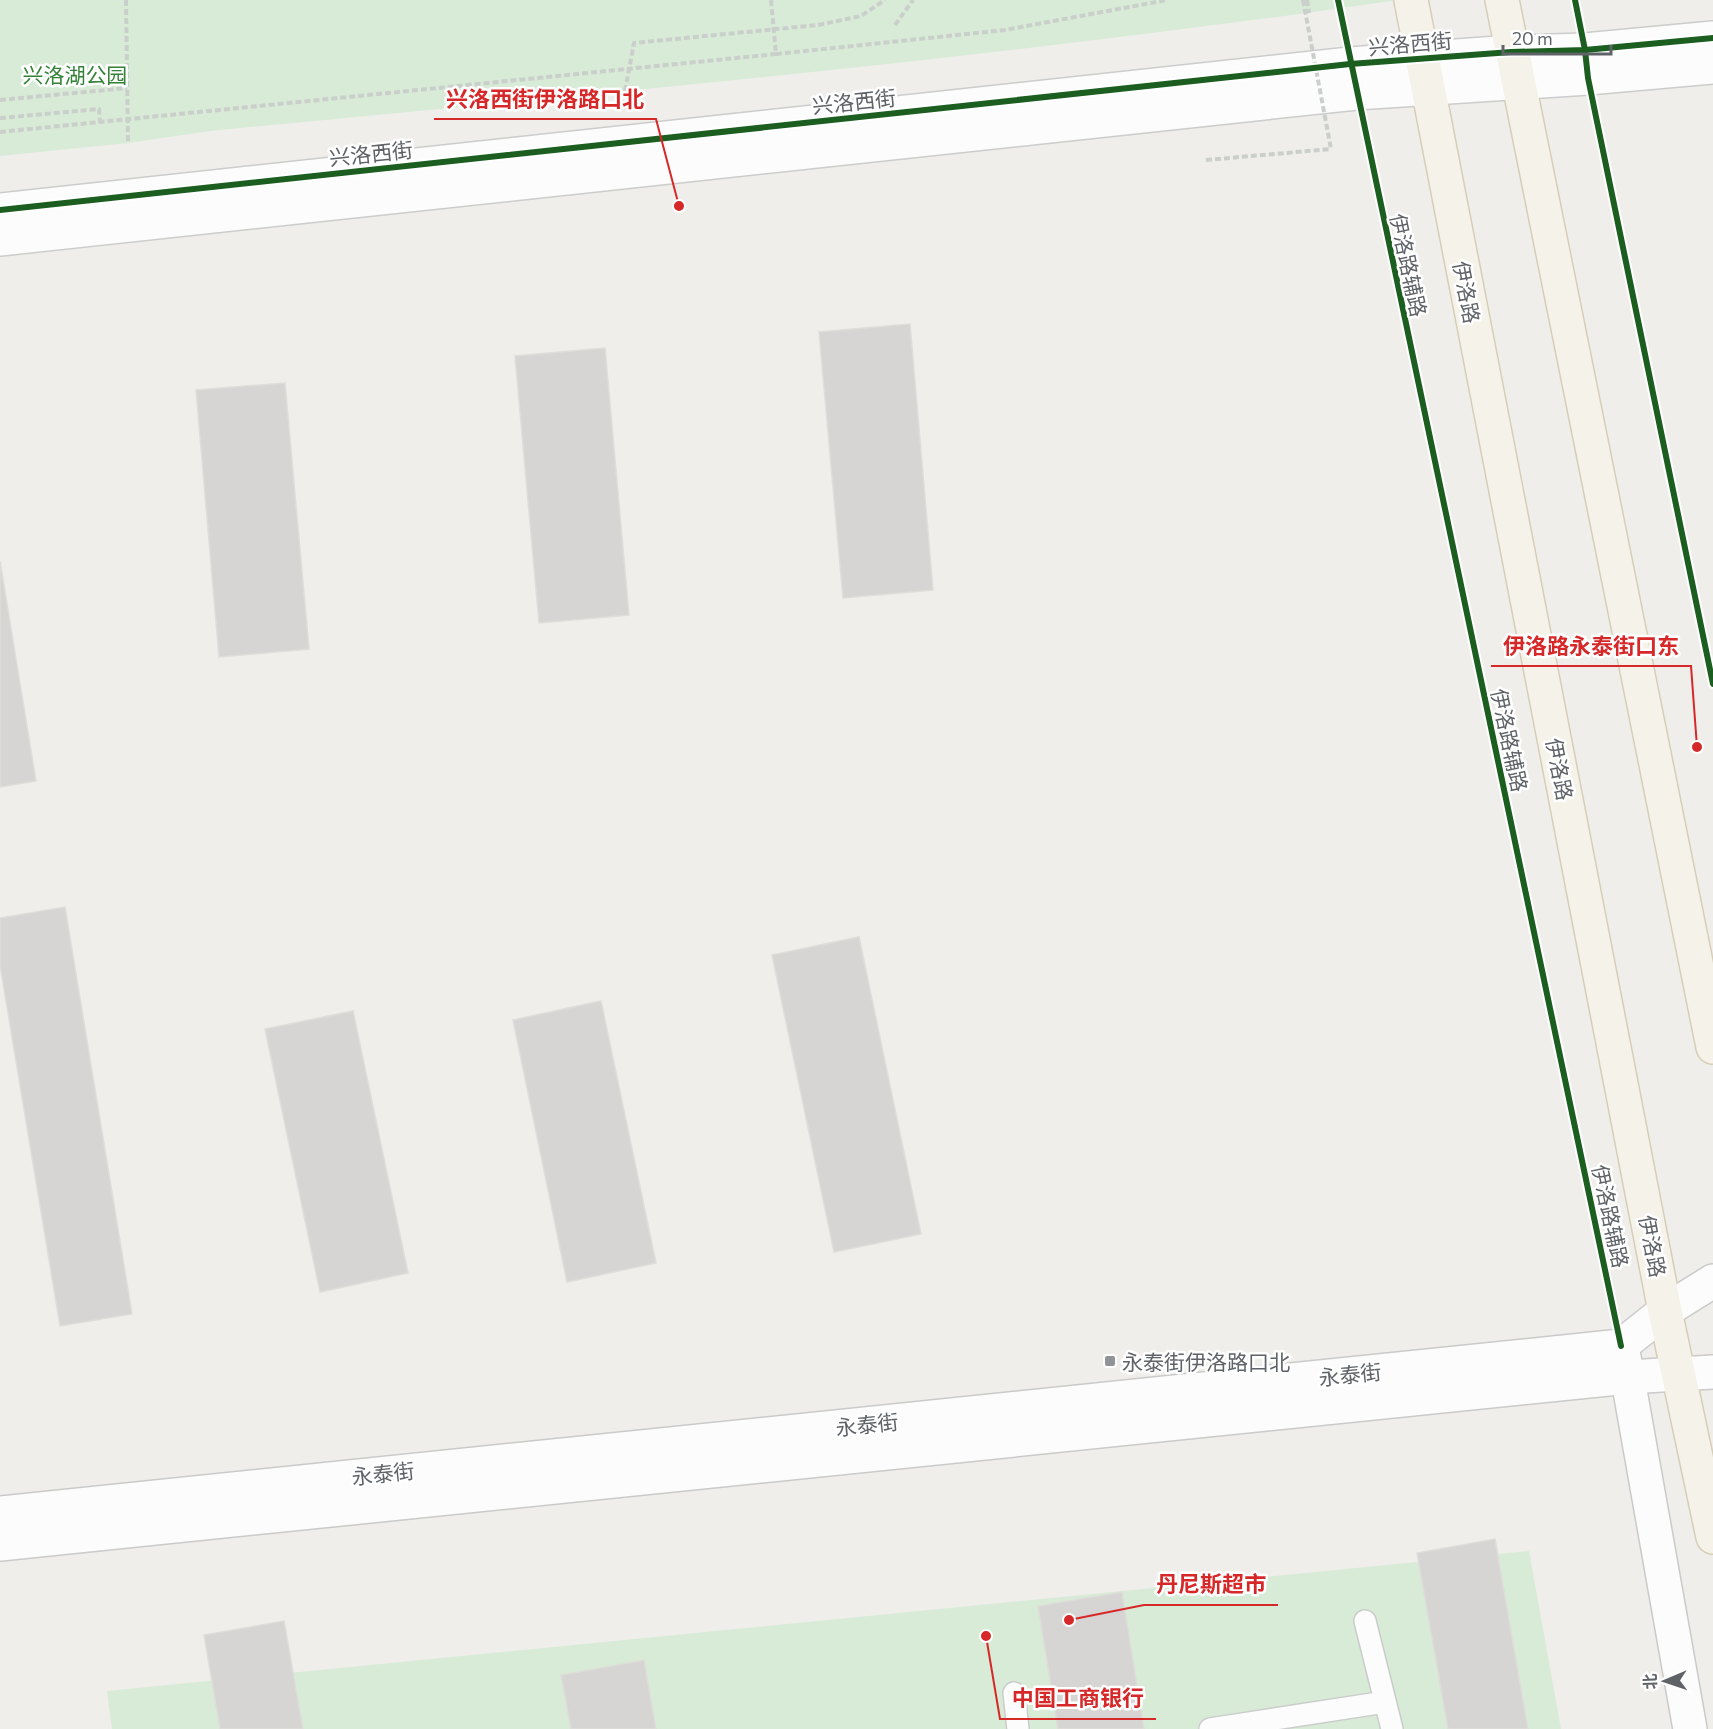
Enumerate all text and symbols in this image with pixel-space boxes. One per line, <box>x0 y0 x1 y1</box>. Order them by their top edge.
scale bar <box>1503 18 1611 56</box>
street label: 兴洛西街 <box>1367 27 1453 59</box>
text: 20 m <box>1512 27 1553 49</box>
park label: 兴洛湖公园 <box>23 62 128 87</box>
callout: 兴洛西街伊洛路口北 <box>434 79 656 119</box>
street label: 兴洛西街 <box>811 84 897 118</box>
text: 兴洛西街伊洛路口北 <box>446 85 644 112</box>
street label: 兴洛西街 <box>328 136 414 170</box>
street label: 伊洛路辅路 <box>1386 211 1432 319</box>
street label: 伊洛路 <box>1449 259 1485 325</box>
callout: 伊洛路永泰街口东 <box>1491 626 1691 666</box>
text: 伊洛路永泰街口东 <box>1503 632 1679 659</box>
street label: 伊洛路辅路 <box>1487 686 1533 794</box>
street label: 伊洛路 <box>1542 736 1578 802</box>
street label: 伊洛路辅路 <box>1588 1162 1634 1270</box>
street label: 伊洛路 <box>1635 1213 1671 1279</box>
place label: 永泰街伊洛路口北 <box>1122 1349 1290 1374</box>
marker: 永泰街伊洛路口北 <box>1103 1354 1117 1368</box>
street label: 永泰街 <box>1317 1358 1383 1390</box>
street label: 永泰街 <box>834 1408 900 1440</box>
street label: 永泰街 <box>350 1457 416 1489</box>
callout: 丹尼斯超市 <box>1144 1565 1278 1605</box>
text: 丹尼斯超市 <box>1156 1570 1266 1597</box>
north arrow <box>1635 1651 1695 1711</box>
text: 北 <box>1640 1673 1659 1690</box>
callout: 中国工商银行 <box>1000 1679 1156 1719</box>
text: 中国工商银行 <box>1012 1684 1144 1711</box>

